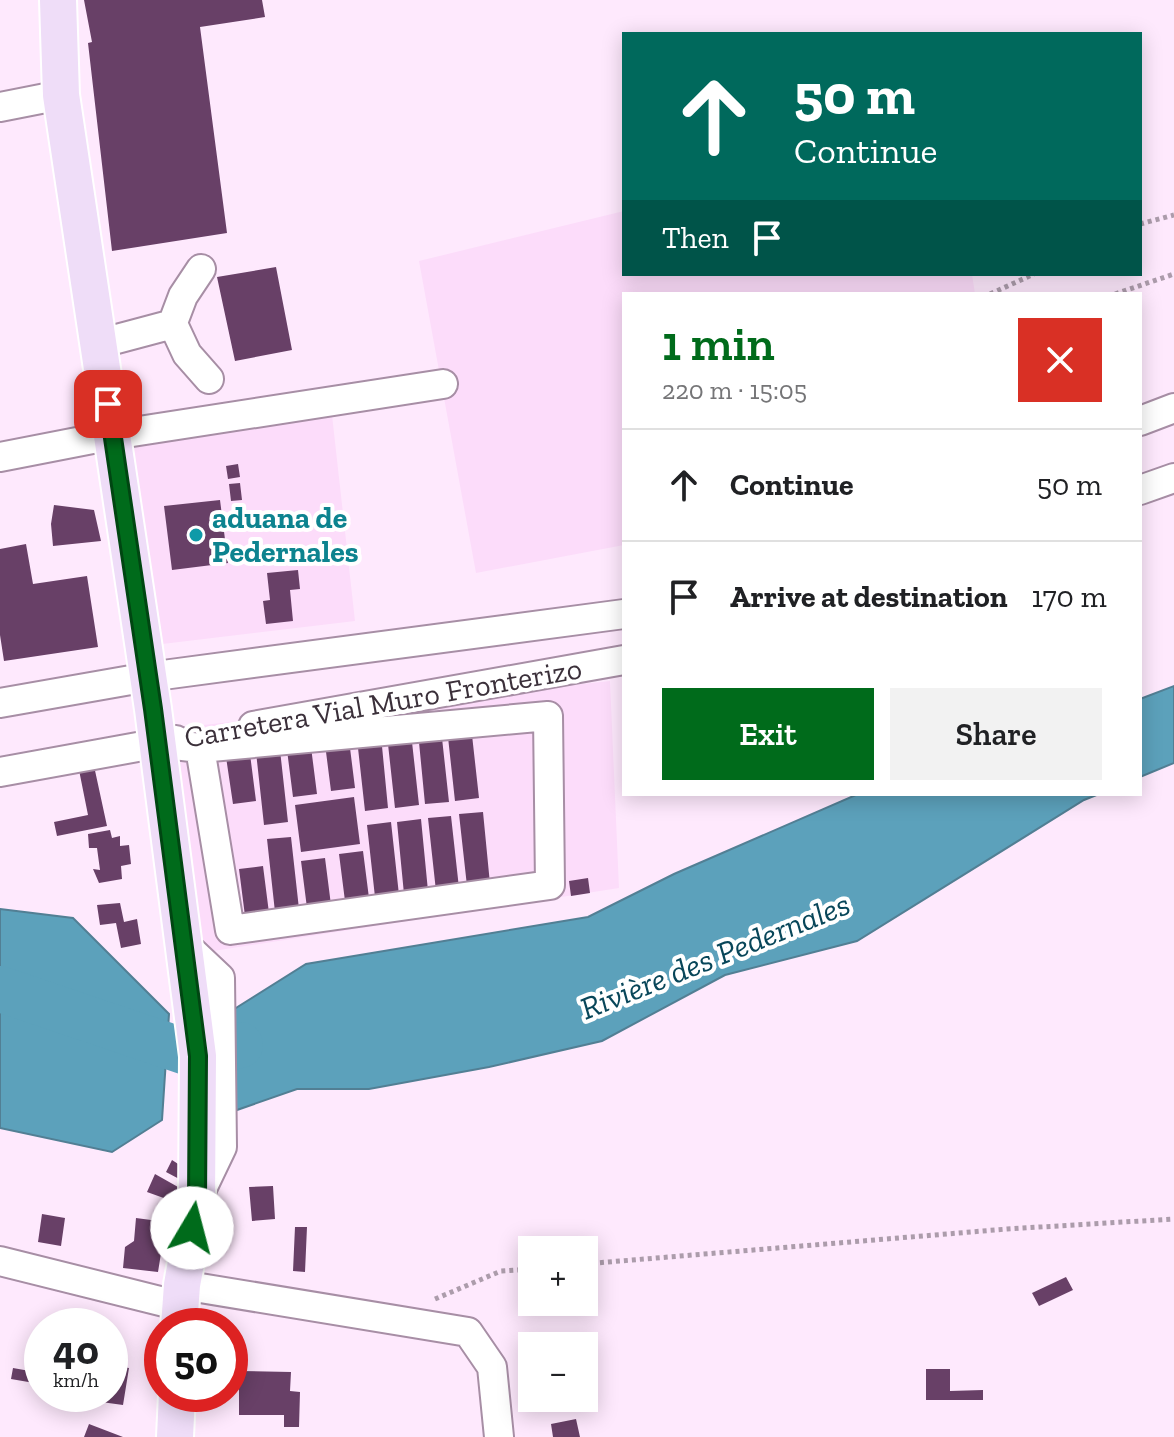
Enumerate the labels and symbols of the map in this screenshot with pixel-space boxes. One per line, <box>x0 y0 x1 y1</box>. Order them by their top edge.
pin <box>74 370 142 438</box>
place label: aduana de Pedernales <box>212 500 359 570</box>
marker: aduana de Pedernales <box>187 526 205 544</box>
street label: Carretera Vial Muro Fronterizo <box>182 650 584 756</box>
water label: Rivière des Pedernales <box>575 885 855 1027</box>
position arrow <box>150 1186 234 1270</box>
speed limit sign: 50 <box>144 1308 248 1412</box>

